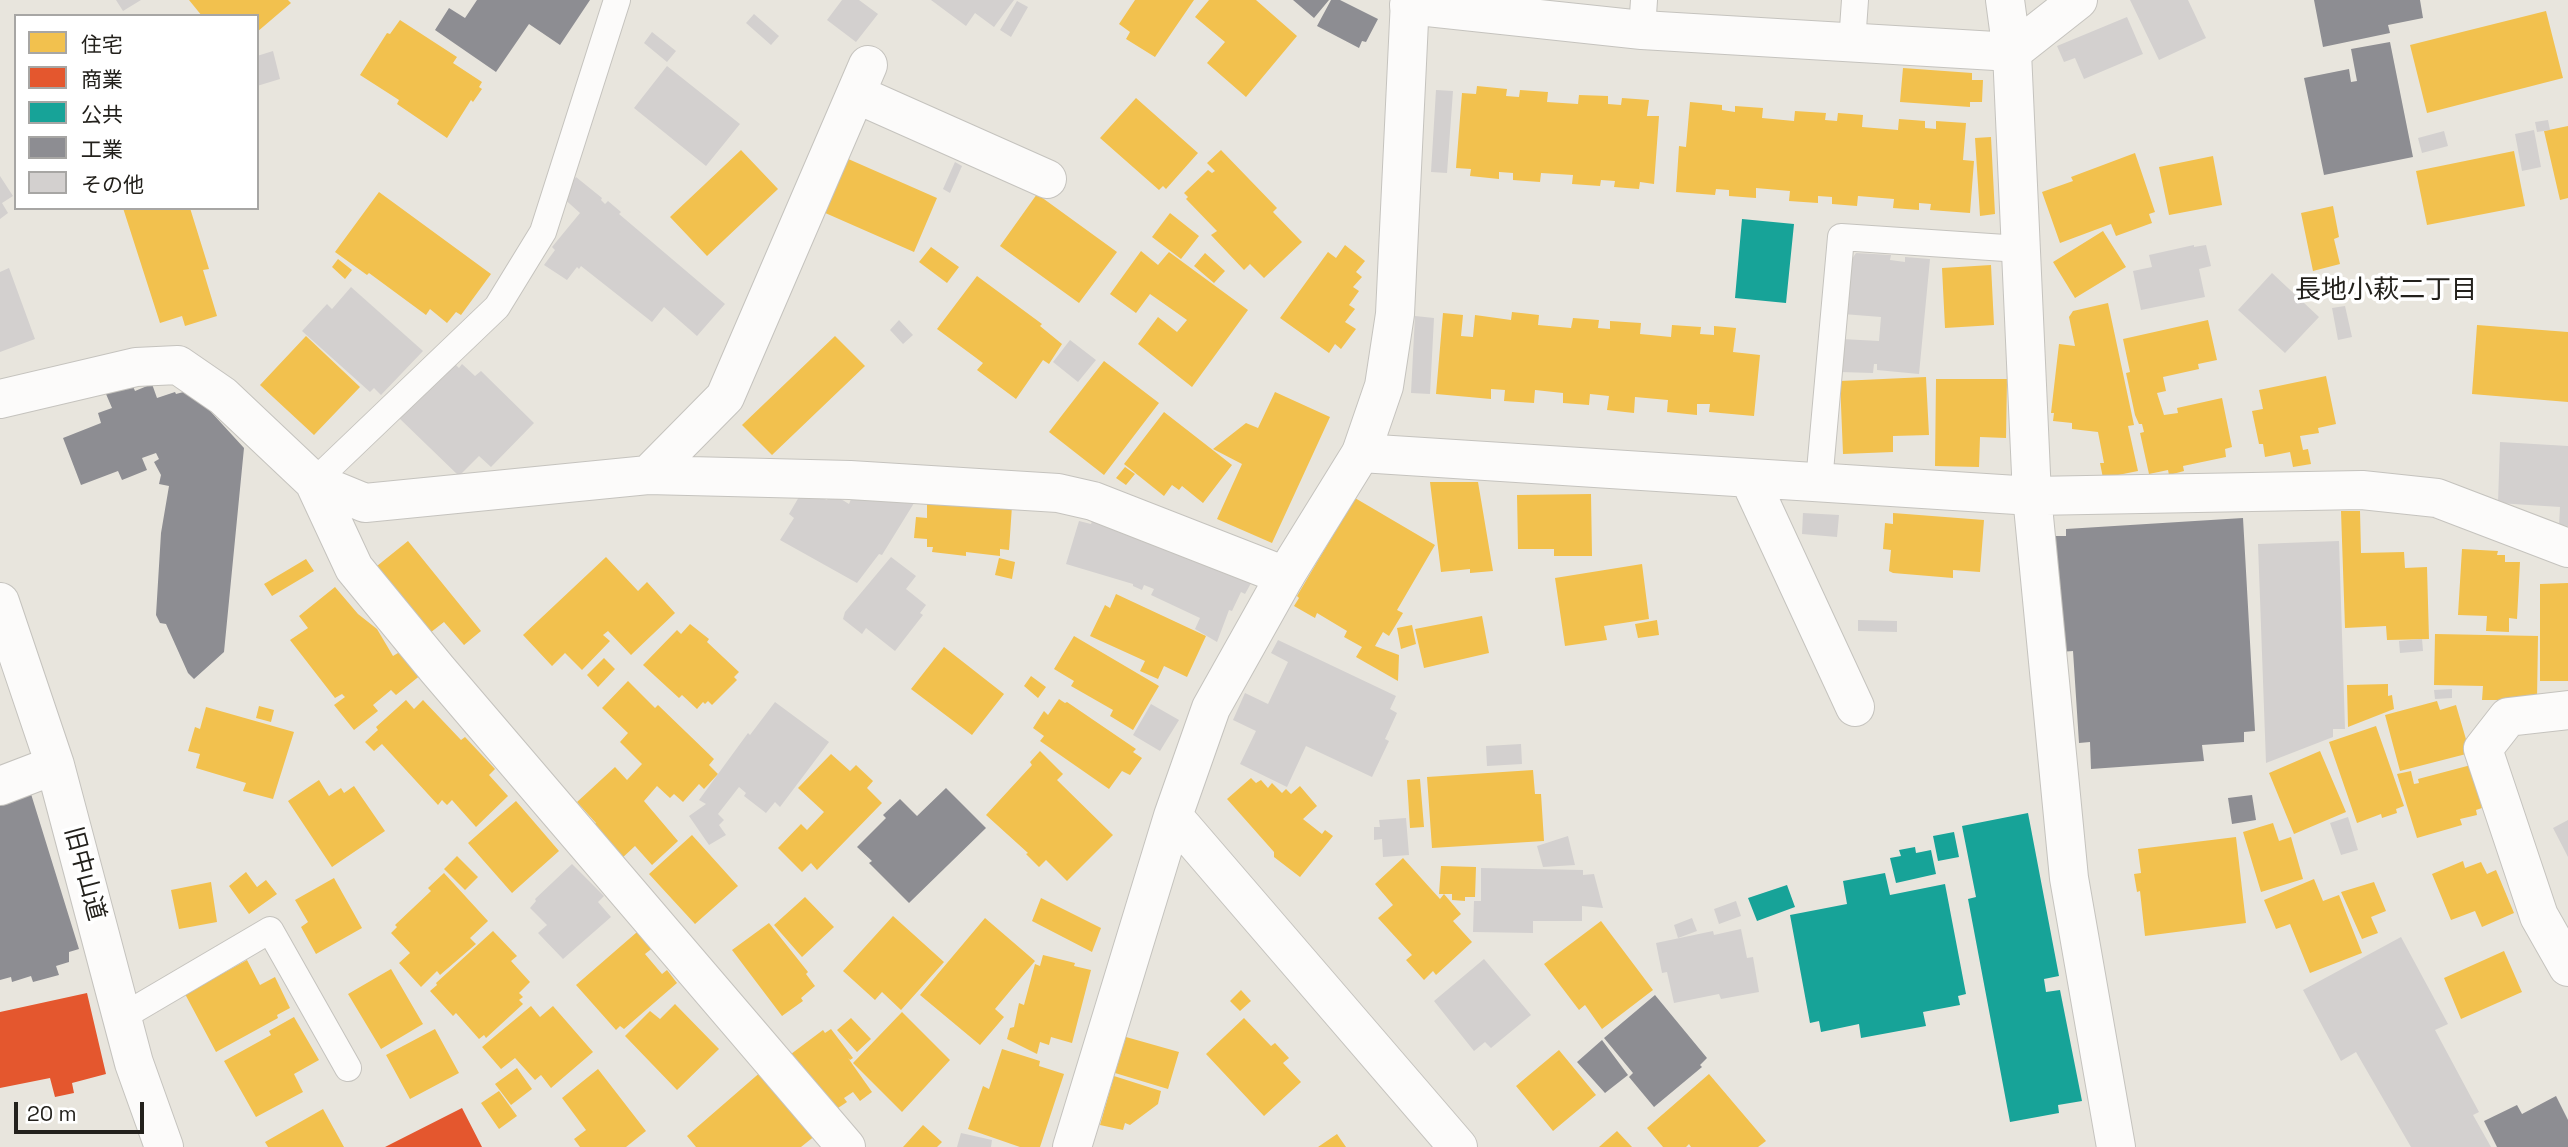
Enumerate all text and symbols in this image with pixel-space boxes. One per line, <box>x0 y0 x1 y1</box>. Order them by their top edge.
legend <box>14 14 259 210</box>
text: 住宅 <box>81 31 123 58</box>
text: 商業 <box>81 66 123 93</box>
text: 公共 <box>81 101 123 128</box>
text: 工業 <box>81 136 123 163</box>
text: その他 <box>81 171 144 198</box>
district label: 長地小萩二丁目 <box>2295 275 2477 307</box>
street label: 旧中山道 <box>58 824 110 924</box>
scale bar <box>18 1088 147 1132</box>
text: 20 m <box>27 1100 77 1127</box>

